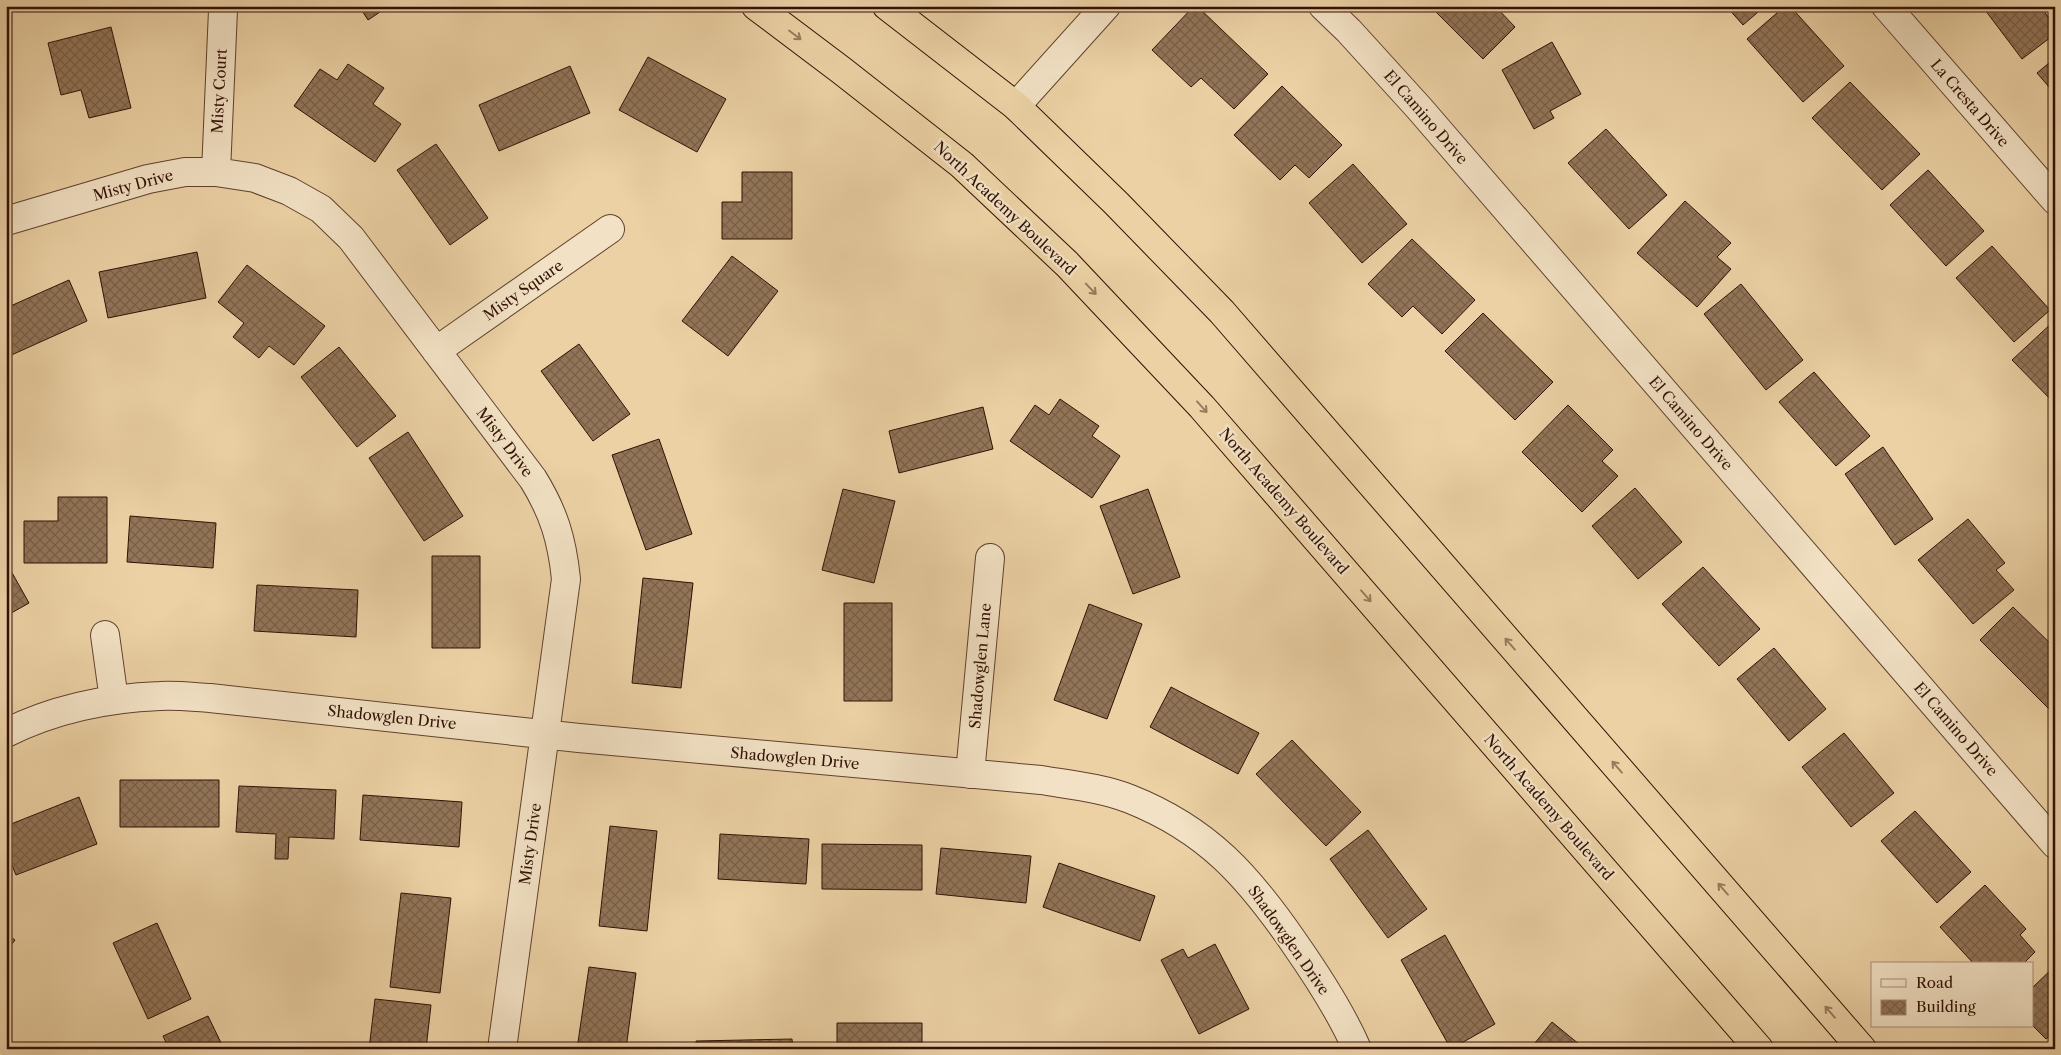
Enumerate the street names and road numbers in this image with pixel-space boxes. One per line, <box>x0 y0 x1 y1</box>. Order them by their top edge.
street label: Misty Court <box>207 47 231 134</box>
street label: La Cresta Drive <box>1927 55 2013 151</box>
street label: El Camino Drive <box>1380 66 1472 168</box>
street label: North Academy Boulevard <box>930 137 1080 279</box>
street label: Misty Drive <box>91 165 175 205</box>
street label: Misty Square <box>479 256 567 324</box>
street label: El Camino Drive <box>1645 372 1737 474</box>
street label: Misty Drive <box>473 403 537 481</box>
street label: North Academy Boulevard <box>1215 424 1353 578</box>
street label: Shadowglen Lane <box>965 602 995 730</box>
street label: El Camino Drive <box>1910 678 2002 780</box>
street label: Shadowglen Drive <box>327 701 457 733</box>
street label: North Academy Boulevard <box>1480 730 1618 884</box>
street label: Shadowglen Drive <box>730 743 860 773</box>
street label: Misty Drive <box>515 802 545 886</box>
street label: Shadowglen Drive <box>1244 882 1334 998</box>

